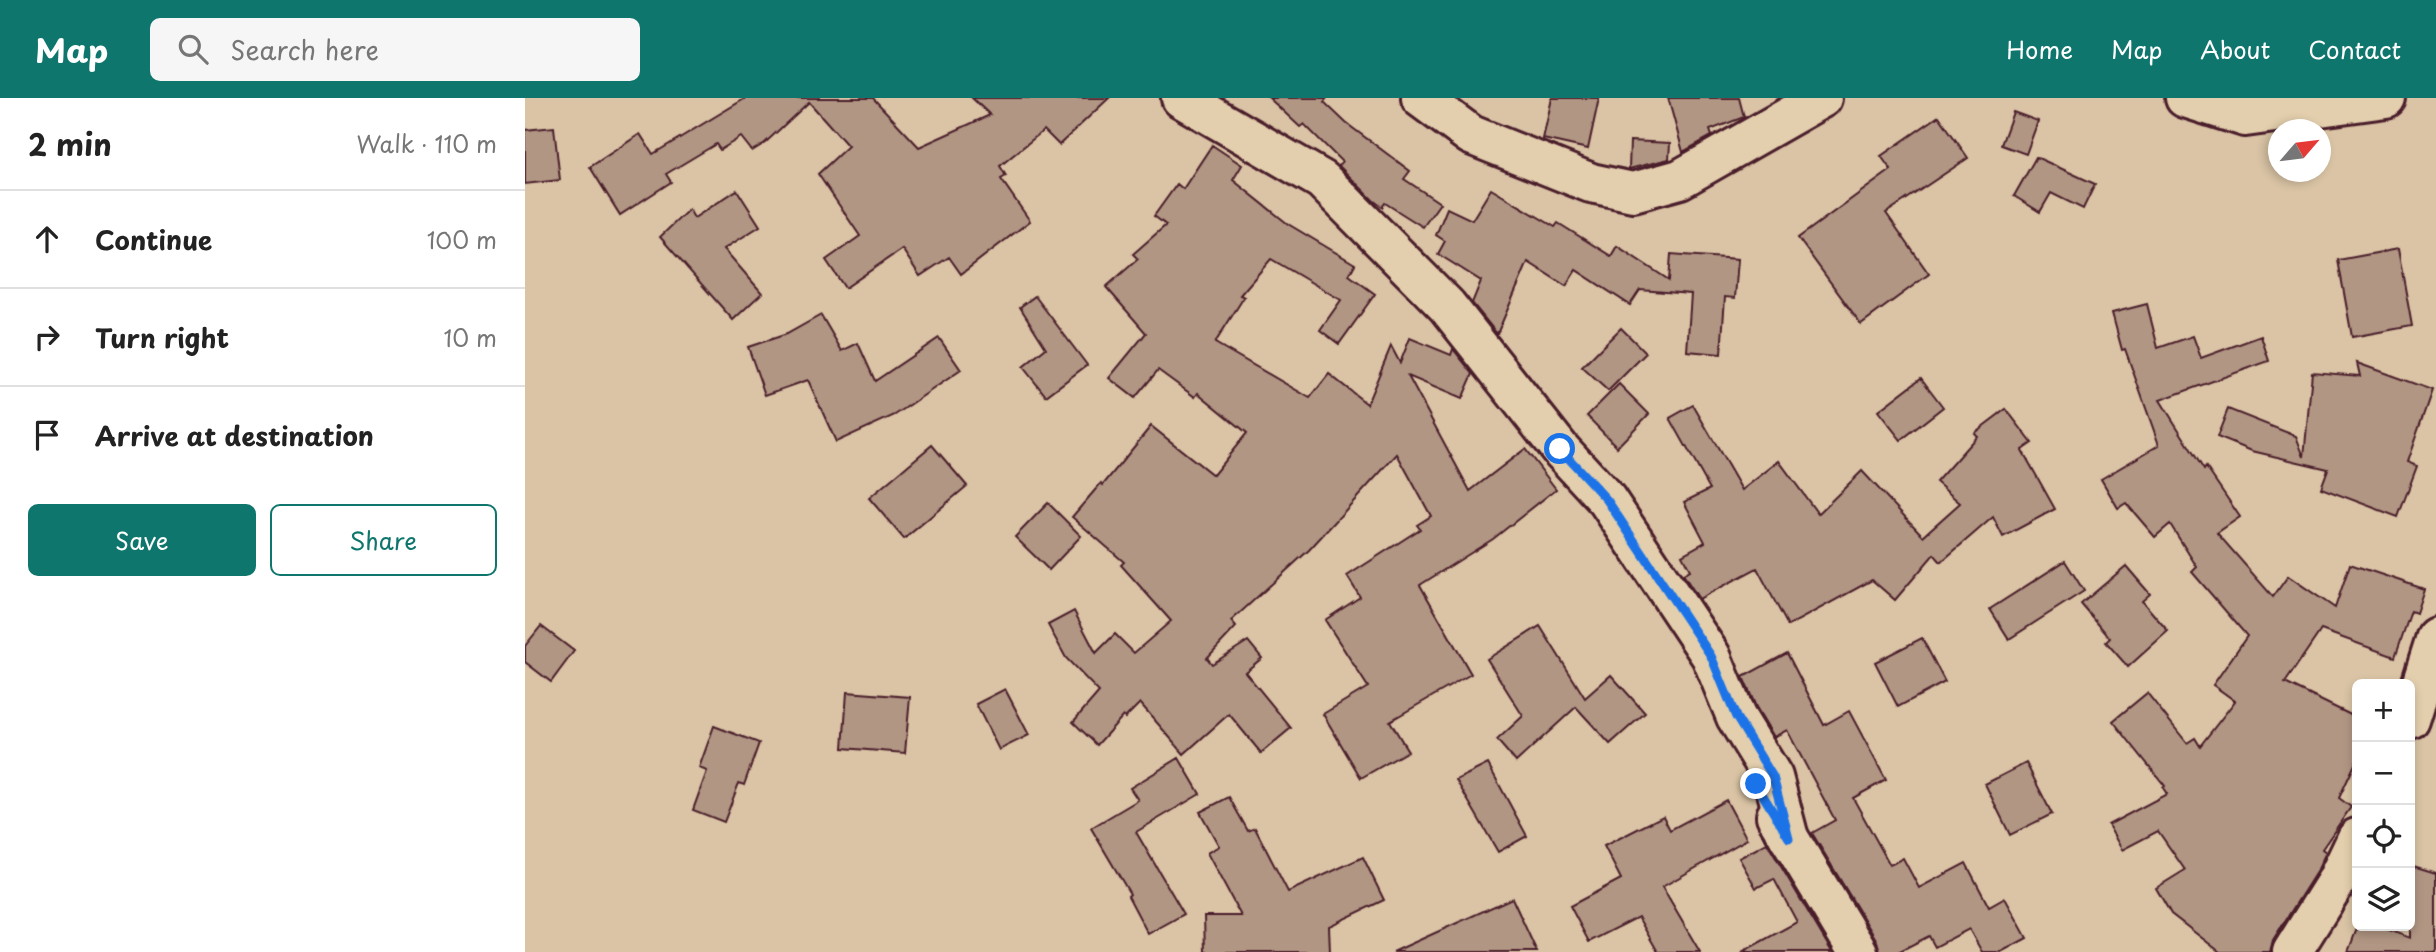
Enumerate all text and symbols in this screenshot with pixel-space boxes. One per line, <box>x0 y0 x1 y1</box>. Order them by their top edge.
search box <box>150 18 640 81</box>
text: Map <box>35 24 108 74</box>
icon: search <box>174 30 212 68</box>
text: Search here <box>230 30 379 69</box>
text: Home <box>2006 31 2073 67</box>
text: Map <box>2111 31 2162 67</box>
text: About <box>2200 31 2270 67</box>
text: Contact <box>2308 31 2401 67</box>
north arrow <box>2268 119 2331 182</box>
text: 2 min <box>28 121 112 166</box>
text: Walk · 110 m <box>356 126 497 161</box>
icon: ahead <box>28 220 66 258</box>
text: Continue <box>95 220 212 259</box>
text: 100 m <box>427 222 497 257</box>
icon: right <box>28 318 66 356</box>
text: Turn right <box>95 318 229 357</box>
text: 10 m <box>443 320 497 355</box>
icon: arrive <box>28 416 66 454</box>
text: Arrive at destination <box>95 416 374 455</box>
route start <box>1544 433 1575 464</box>
button: Save <box>28 504 256 576</box>
button: Share <box>270 504 497 576</box>
map controls <box>2352 679 2415 931</box>
button: + <box>2352 679 2415 742</box>
button: − <box>2352 742 2415 805</box>
route end <box>1740 768 1771 799</box>
button: locate <box>2352 805 2415 868</box>
button: layers <box>2352 868 2415 931</box>

